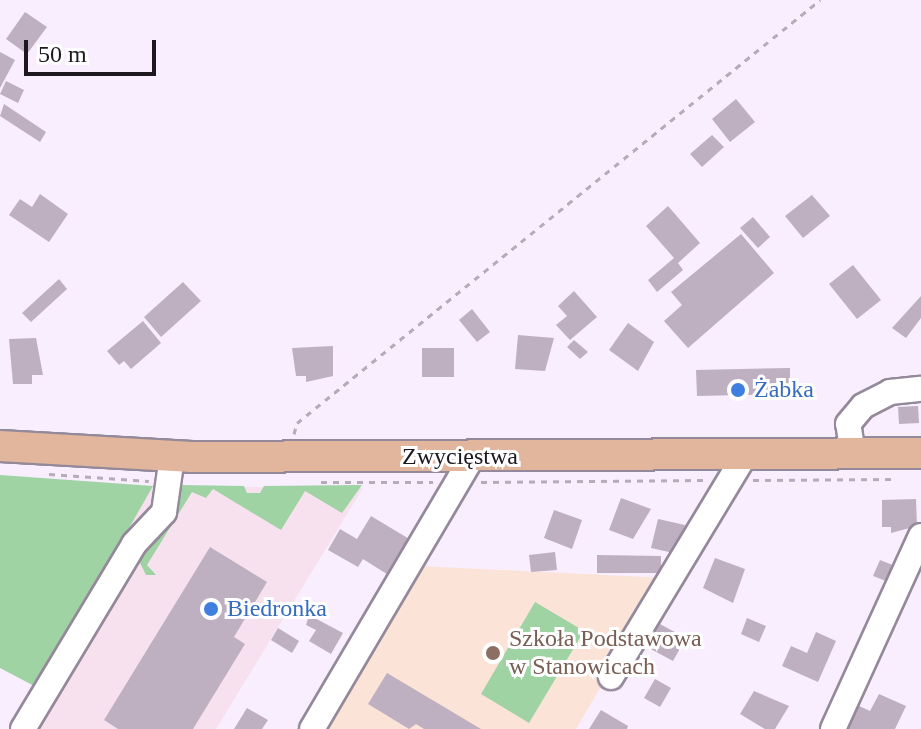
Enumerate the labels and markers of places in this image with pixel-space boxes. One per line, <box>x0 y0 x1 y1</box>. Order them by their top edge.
place label: Żabka <box>754 376 814 404</box>
marker: Żabka <box>729 381 747 399</box>
place label: Biedronka <box>227 595 327 623</box>
marker: Biedronka <box>202 600 220 618</box>
place label: Szkoła Podstawowa w Stanowicach <box>509 625 702 681</box>
marker: Szkoła Podstawowa w Stanowicach <box>484 644 502 662</box>

